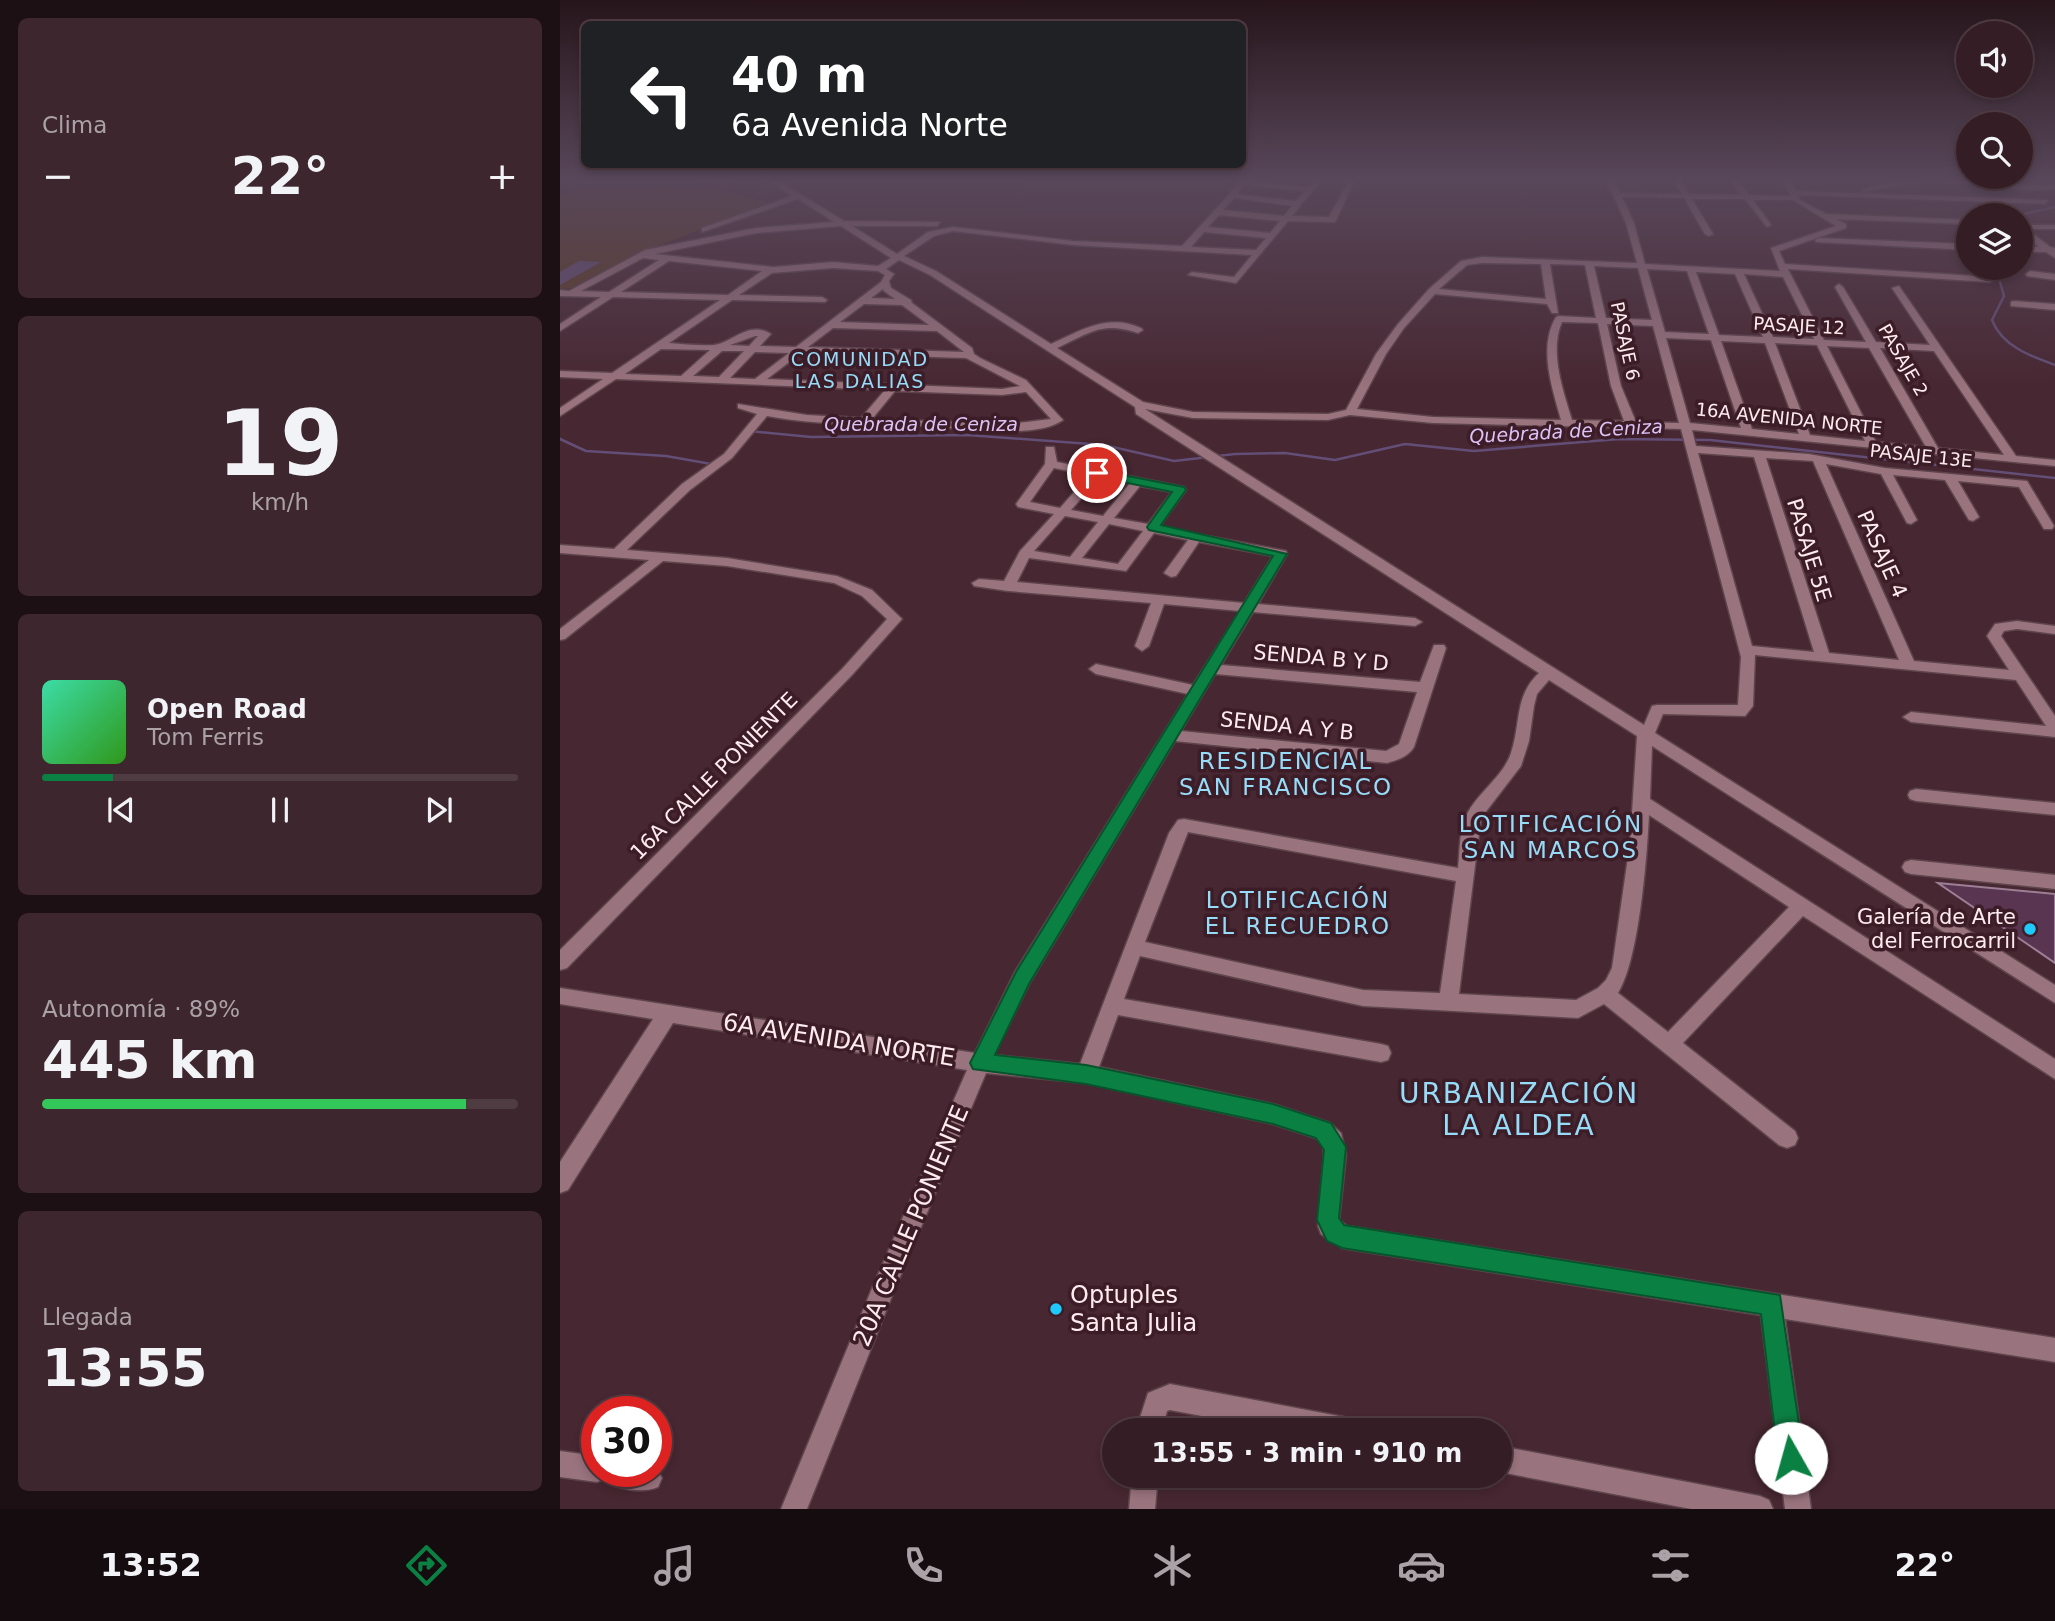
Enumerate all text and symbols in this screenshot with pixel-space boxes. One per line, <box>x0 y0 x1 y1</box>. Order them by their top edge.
map controls <box>1956 21 2033 280</box>
button: sound <box>1956 21 2033 98</box>
text: 40 m <box>731 47 867 104</box>
icon: left <box>616 49 707 140</box>
text: 6a Avenida Norte <box>731 106 1008 144</box>
text: Clima <box>42 112 107 138</box>
button: search <box>1956 112 2033 189</box>
text: 22° <box>231 146 329 206</box>
text: − <box>42 154 74 198</box>
text: + <box>486 154 518 198</box>
button: layers <box>1956 203 2033 280</box>
street label: PASAJE 6 <box>1607 300 1644 382</box>
street label: PASAJE 12 <box>1753 313 1845 338</box>
street label: PASAJE 2 <box>1874 320 1933 400</box>
district label: COMUNIDAD LAS DALIAS <box>791 348 929 392</box>
text: 19 <box>217 391 343 496</box>
street label: 16A AVENIDA NORTE <box>1695 398 1883 439</box>
water label: Quebrada de Ceniza <box>824 413 1018 435</box>
water label: Quebrada de Ceniza <box>1469 415 1663 447</box>
street label: PASAJE 13E <box>1869 440 1973 471</box>
pin <box>1067 443 1127 503</box>
icon: arrive <box>1078 454 1116 492</box>
text: km/h <box>251 489 309 515</box>
street label: PASAJE 5E <box>1782 496 1836 604</box>
street label: PASAJE 4 <box>1852 507 1912 601</box>
street label: SENDA B Y D <box>1252 640 1390 676</box>
street label: 16A CALLE PONIENTE <box>626 688 802 864</box>
text: Open Road <box>147 694 307 724</box>
street label: SENDA A Y B <box>1219 707 1355 745</box>
text: Tom Ferris <box>147 724 264 750</box>
district label: RESIDENCIAL SAN FRANCISCO <box>1179 748 1393 800</box>
icon: previous <box>102 791 140 829</box>
icon: pause <box>261 791 299 829</box>
icon: next <box>420 791 458 829</box>
district label: LOTIFICACIÓN SAN MARCOS <box>1459 810 1643 863</box>
district label: LOTIFICACIÓN EL RECUEDRO <box>1205 886 1391 939</box>
place label: Galería de Arte del Ferrocarril <box>1857 905 2016 953</box>
marker: Galería de Arte del Ferrocarril <box>2022 921 2038 937</box>
text: Autonomía · 89% <box>42 996 240 1022</box>
street label: 6A AVENIDA NORTE <box>721 1008 957 1072</box>
text: 445 km <box>42 1030 257 1090</box>
district label: URBANIZACIÓN LA ALDEA <box>1399 1076 1639 1142</box>
street label: 20A CALLE PONIENTE <box>848 1101 974 1351</box>
place label: Optuples Santa Julia <box>1070 1281 1197 1337</box>
marker: Optuples Santa Julia <box>1048 1301 1064 1317</box>
text: Llegada <box>42 1304 133 1330</box>
text: 13:55 <box>42 1338 208 1398</box>
speed limit sign: 30 <box>581 1396 672 1487</box>
position arrow <box>1754 1421 1828 1495</box>
text: 13:55 · 3 min · 910 m <box>1152 1438 1462 1468</box>
icon: directions <box>402 1541 451 1590</box>
icon: music <box>650 1541 699 1590</box>
icon: phone <box>899 1541 948 1590</box>
icon: climate <box>1148 1541 1197 1590</box>
icon: car <box>1397 1541 1446 1590</box>
icon: filters <box>1646 1541 1695 1590</box>
text: 13:52 <box>100 1546 202 1584</box>
text: 22° <box>1894 1546 1955 1584</box>

